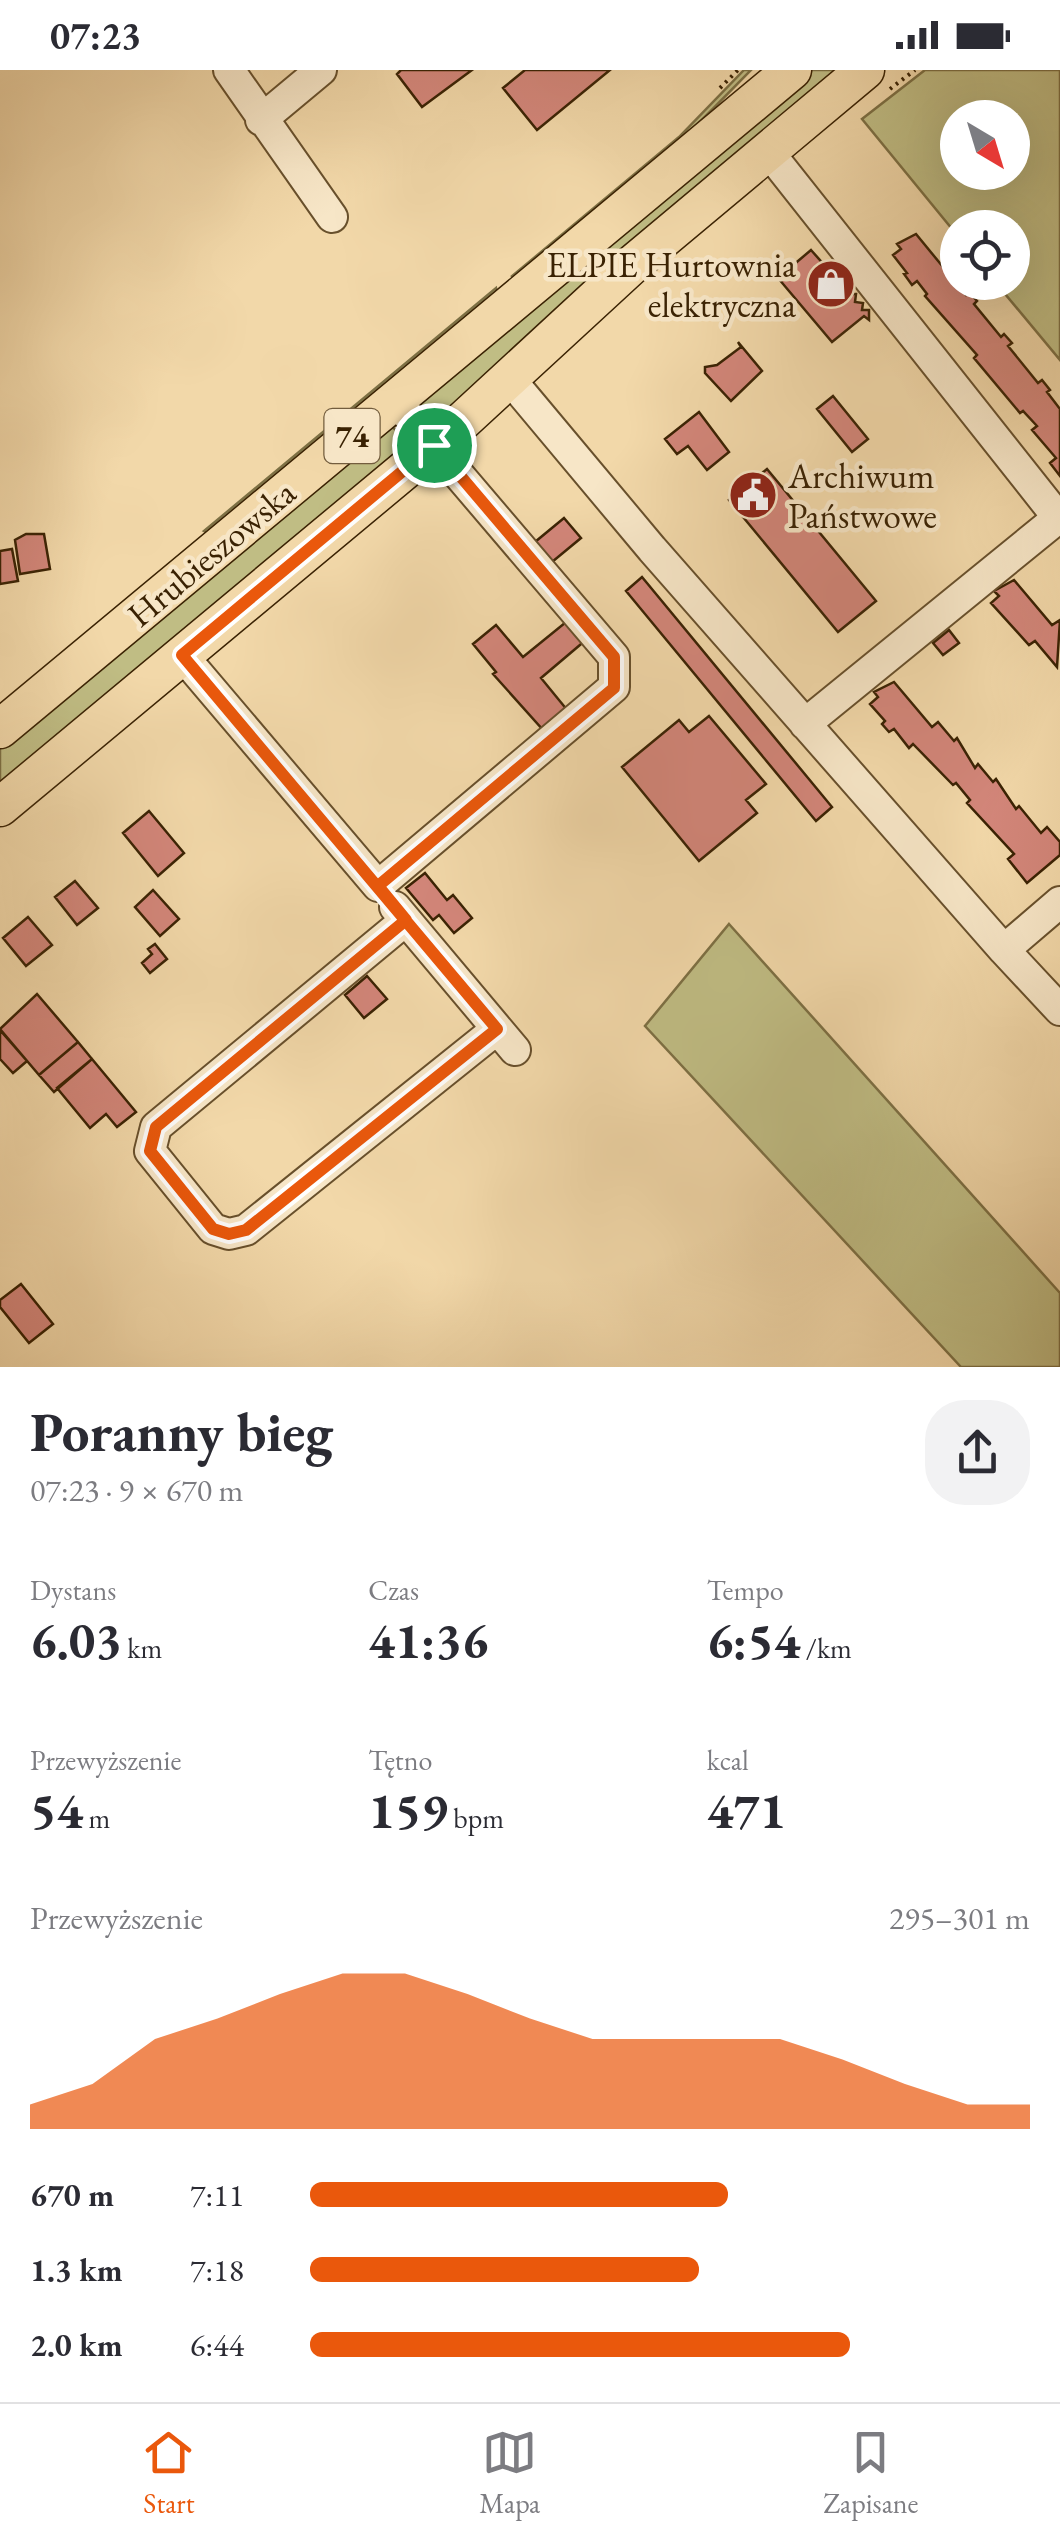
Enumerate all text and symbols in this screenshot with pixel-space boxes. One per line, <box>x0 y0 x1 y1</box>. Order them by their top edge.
text: 07:23 <box>50 11 141 60</box>
north arrow <box>940 100 1030 190</box>
map controls <box>940 100 1030 300</box>
button: locate <box>940 210 1030 300</box>
place label: ELPIE Hurtownia elektryczna <box>547 242 796 327</box>
shop icon: ELPIE Hurtownia elektryczna <box>805 258 857 310</box>
pin <box>392 403 477 488</box>
road number: 74 <box>324 409 380 463</box>
icon: arrive <box>407 418 462 473</box>
place label: Archiwum Państwowe <box>787 453 937 538</box>
public building icon: Archiwum Państwowe <box>727 469 779 521</box>
street label: Hrubieszowska <box>118 470 304 636</box>
text: Poranny bieg <box>30 1396 333 1467</box>
button: share <box>925 1400 1030 1505</box>
text: 07:23 · 9 × 670 m <box>30 1469 243 1511</box>
text: Dystans <box>30 1572 116 1608</box>
text: Czas <box>368 1572 419 1608</box>
text: Tempo <box>707 1572 784 1608</box>
text: 6.03 <box>30 1608 122 1673</box>
text: 41:36 <box>368 1608 488 1673</box>
text: 6:54 <box>707 1608 800 1673</box>
text: km <box>122 1630 162 1666</box>
text: /km <box>800 1630 852 1666</box>
text: Przewyższenie <box>30 1742 181 1778</box>
text: Tętno <box>368 1742 432 1778</box>
text: kcal <box>707 1742 749 1778</box>
text: 54 <box>30 1778 83 1843</box>
text: 159 <box>368 1778 448 1843</box>
text: 471 <box>707 1778 786 1843</box>
text: m <box>83 1800 110 1836</box>
text: bpm <box>448 1800 504 1836</box>
text: Przewyższenie <box>30 1897 203 1939</box>
text: 295–301 m <box>889 1897 1030 1939</box>
text: 670 m <box>30 2174 114 2216</box>
text: 7:11 <box>190 2174 244 2216</box>
text: 1.3 km <box>30 2249 123 2291</box>
text: 7:18 <box>190 2249 244 2291</box>
text: 2.0 km <box>30 2324 123 2366</box>
text: 6:44 <box>190 2324 244 2366</box>
tab: Start <box>141 2425 196 2521</box>
tab: Mapa <box>479 2425 540 2521</box>
tab: Zapisane <box>823 2425 919 2521</box>

